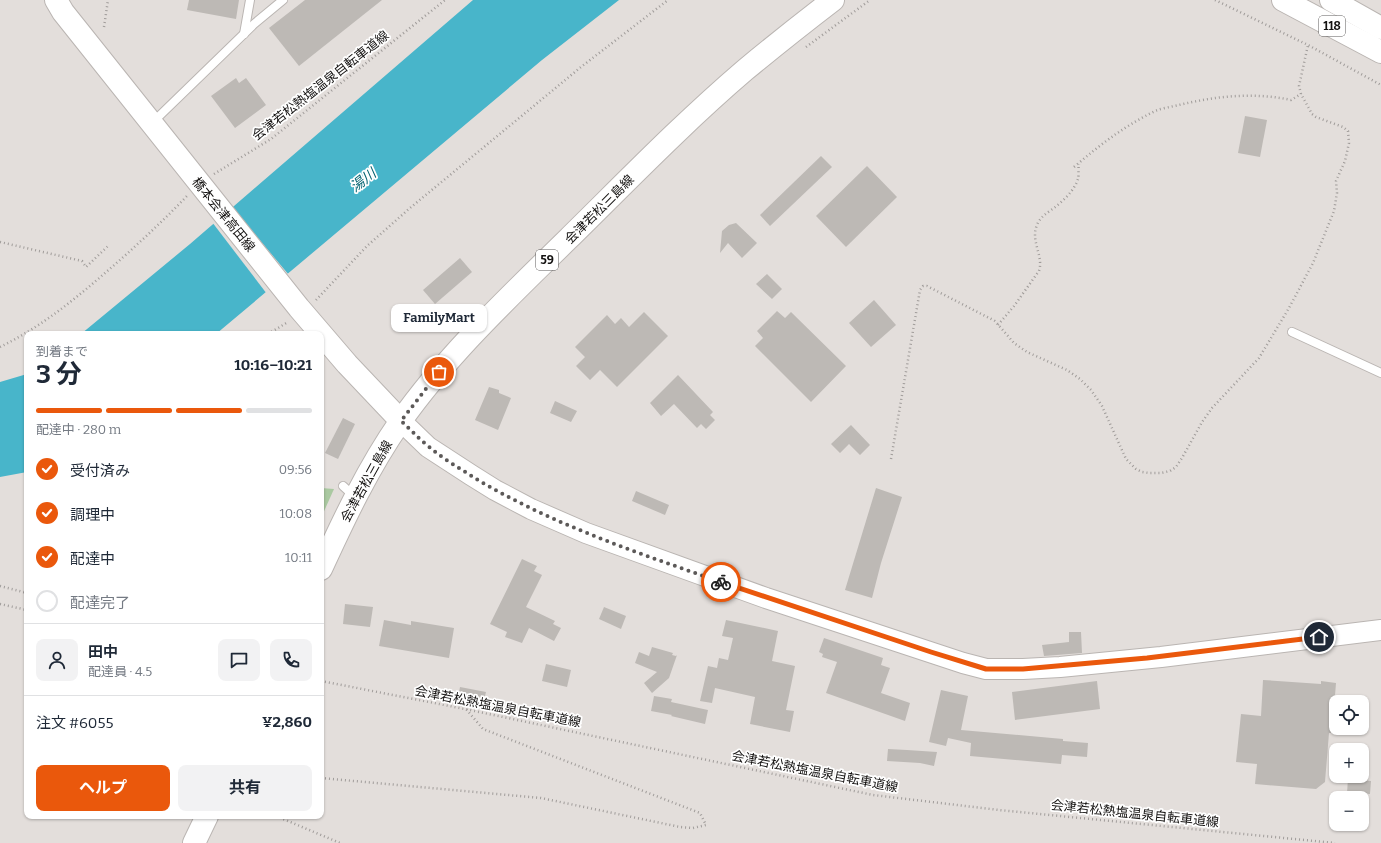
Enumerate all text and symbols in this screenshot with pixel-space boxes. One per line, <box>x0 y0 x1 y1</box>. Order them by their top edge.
road number: 118 <box>1319 16 1345 36</box>
street label: 会津若松熱塩温泉自転車道線 <box>249 27 392 143</box>
water label: 湯川 <box>347 164 381 196</box>
street label: 会津若松三島線 <box>562 172 637 247</box>
street label: 橋本会津高田線 <box>189 174 258 254</box>
road number: 59 <box>536 250 558 270</box>
callout: FamilyMart <box>391 304 487 332</box>
text: FamilyMart <box>403 310 475 325</box>
text: 到着まで <box>36 344 88 359</box>
pin <box>422 355 456 389</box>
text: 10:16–10:21 <box>234 356 312 374</box>
text: 3 分 <box>36 359 82 390</box>
icon: bag <box>428 361 450 383</box>
text: 配達中 · 280 m <box>36 422 121 437</box>
street label: 会津若松三島線 <box>338 438 395 525</box>
icon: check <box>36 458 58 480</box>
text: 受付済み <box>70 462 130 480</box>
text: 09:56 <box>279 462 312 477</box>
icon: check <box>36 502 58 524</box>
text: 調理中 <box>70 506 115 524</box>
text: 10:08 <box>279 506 312 521</box>
icon: check <box>36 546 58 568</box>
text: 配達中 <box>70 550 115 568</box>
text: 10:11 <box>285 550 312 565</box>
courier <box>701 562 741 602</box>
icon: bike <box>710 571 732 593</box>
text: 配達完了 <box>70 594 130 612</box>
pin <box>1302 620 1336 654</box>
icon: home <box>1308 626 1330 648</box>
button: person <box>36 639 78 681</box>
button: chat <box>218 639 260 681</box>
button: phone <box>270 639 312 681</box>
text: 田中 <box>88 643 118 661</box>
text: 配達員 · 4.5 <box>88 664 152 679</box>
street label: 会津若松熱塩温泉自転車道線 <box>414 683 582 730</box>
map controls <box>1329 695 1369 831</box>
button: locate <box>1329 695 1369 735</box>
text: ¥2,860 <box>262 713 312 731</box>
text: 注文 #6055 <box>36 714 113 732</box>
button: + <box>1329 743 1369 783</box>
street label: 会津若松熱塩温泉自転車道線 <box>731 748 899 795</box>
button: ヘルプ <box>36 765 170 811</box>
button: 共有 <box>178 765 312 811</box>
button: − <box>1329 791 1369 831</box>
street label: 会津若松熱塩温泉自転車道線 <box>1050 797 1220 830</box>

